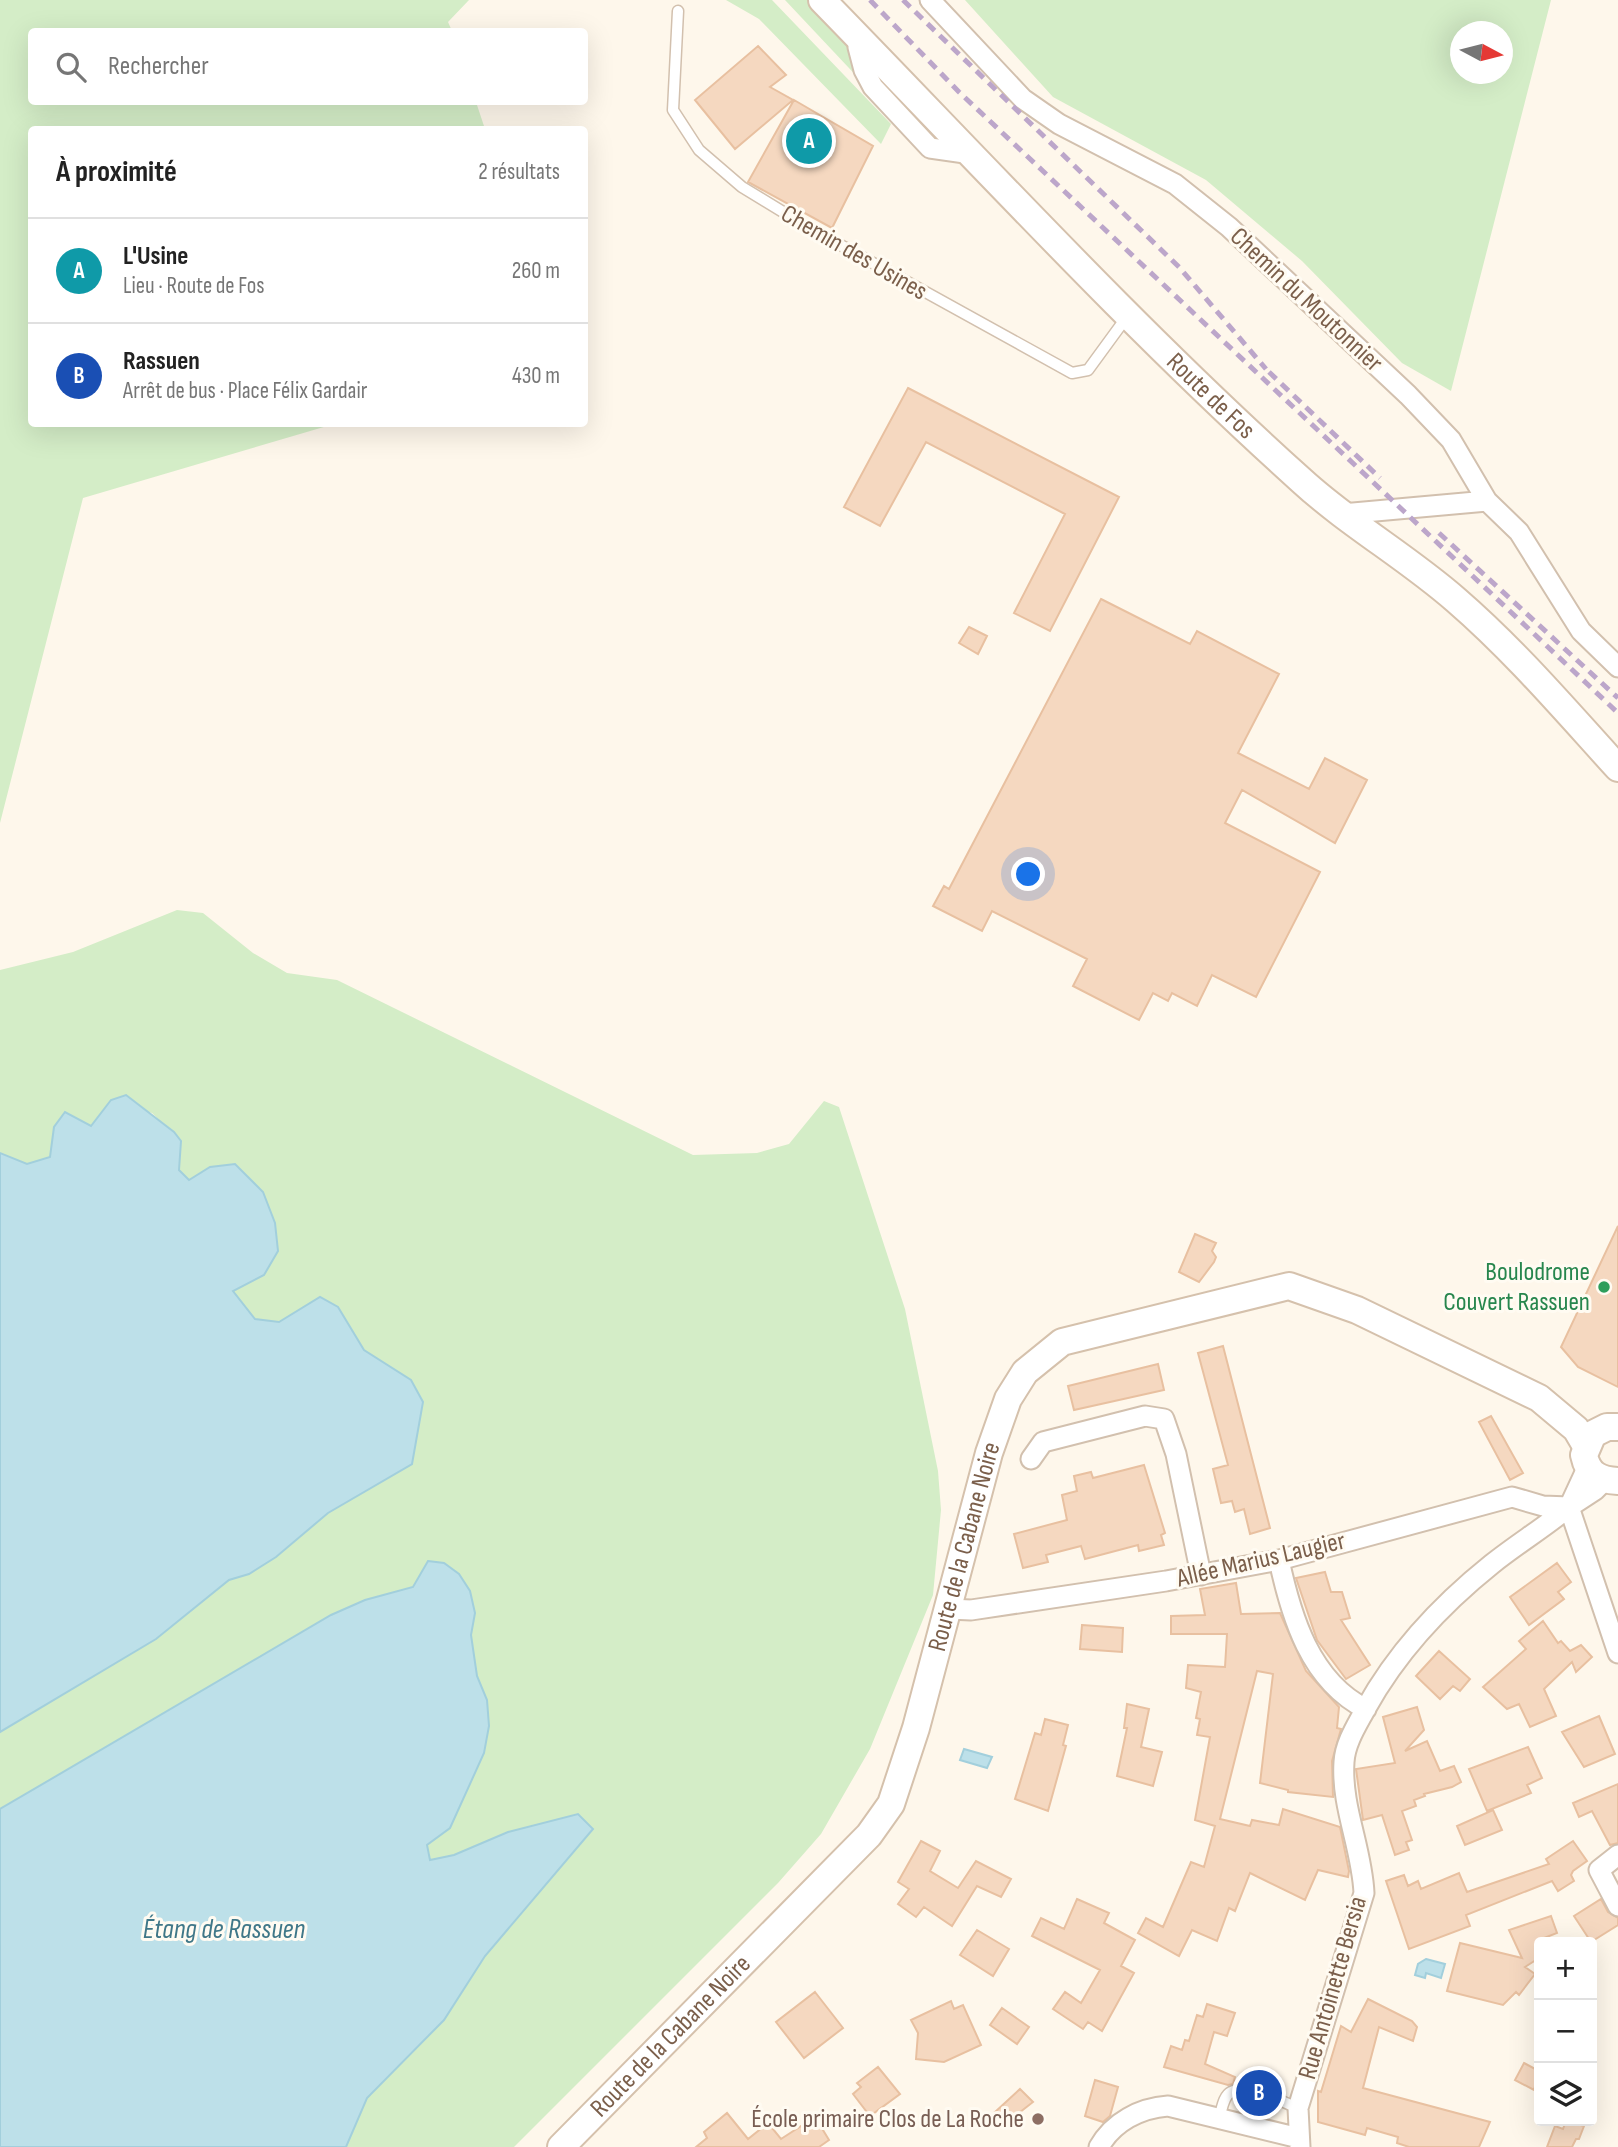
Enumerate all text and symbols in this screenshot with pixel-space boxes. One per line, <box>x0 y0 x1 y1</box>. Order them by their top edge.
north arrow <box>1450 21 1513 84</box>
search box <box>28 28 588 105</box>
icon: search <box>52 48 90 86</box>
text: Rechercher <box>108 51 209 82</box>
pin: A <box>786 115 832 167</box>
text: À proximité <box>56 154 177 190</box>
text: 2 résultats <box>478 158 560 186</box>
street label: Chemin des Usines <box>775 199 933 307</box>
street label: Chemin du Moutonnier <box>1223 221 1389 379</box>
text: L'Usine <box>123 241 188 272</box>
text: A <box>74 257 84 285</box>
text: 260 m <box>512 257 560 285</box>
text: Lieu · Route de Fos <box>123 272 264 300</box>
text: Rassuen <box>123 346 200 377</box>
street label: Route de Fos <box>1160 347 1261 446</box>
text: B <box>74 362 84 390</box>
text: 430 m <box>512 362 560 390</box>
text: Arrêt de bus · Place Félix Gardair <box>123 377 367 405</box>
your location <box>1011 857 1045 891</box>
place label: Boulodrome Couvert Rassuen <box>1443 1257 1590 1318</box>
marker: Boulodrome Couvert Rassuen <box>1596 1279 1612 1295</box>
street label: Route de la Cabane Noire <box>922 1438 1007 1655</box>
street label: Allée Marius Laugier <box>1173 1525 1349 1595</box>
street label: Rue Antoinette Bersia <box>1292 1893 1374 2083</box>
water label: Étang de Rassuen <box>143 1913 306 1946</box>
map controls <box>1534 1937 1597 2126</box>
button: + <box>1534 1937 1597 2000</box>
street label: Route de la Cabane Noire <box>584 1949 757 2123</box>
button: − <box>1534 2000 1597 2063</box>
button: layers <box>1534 2063 1597 2126</box>
pin: B <box>1236 2067 1282 2119</box>
place label: École primaire Clos de La Roche <box>751 2104 1024 2135</box>
marker: École primaire Clos de La Roche <box>1030 2111 1046 2127</box>

